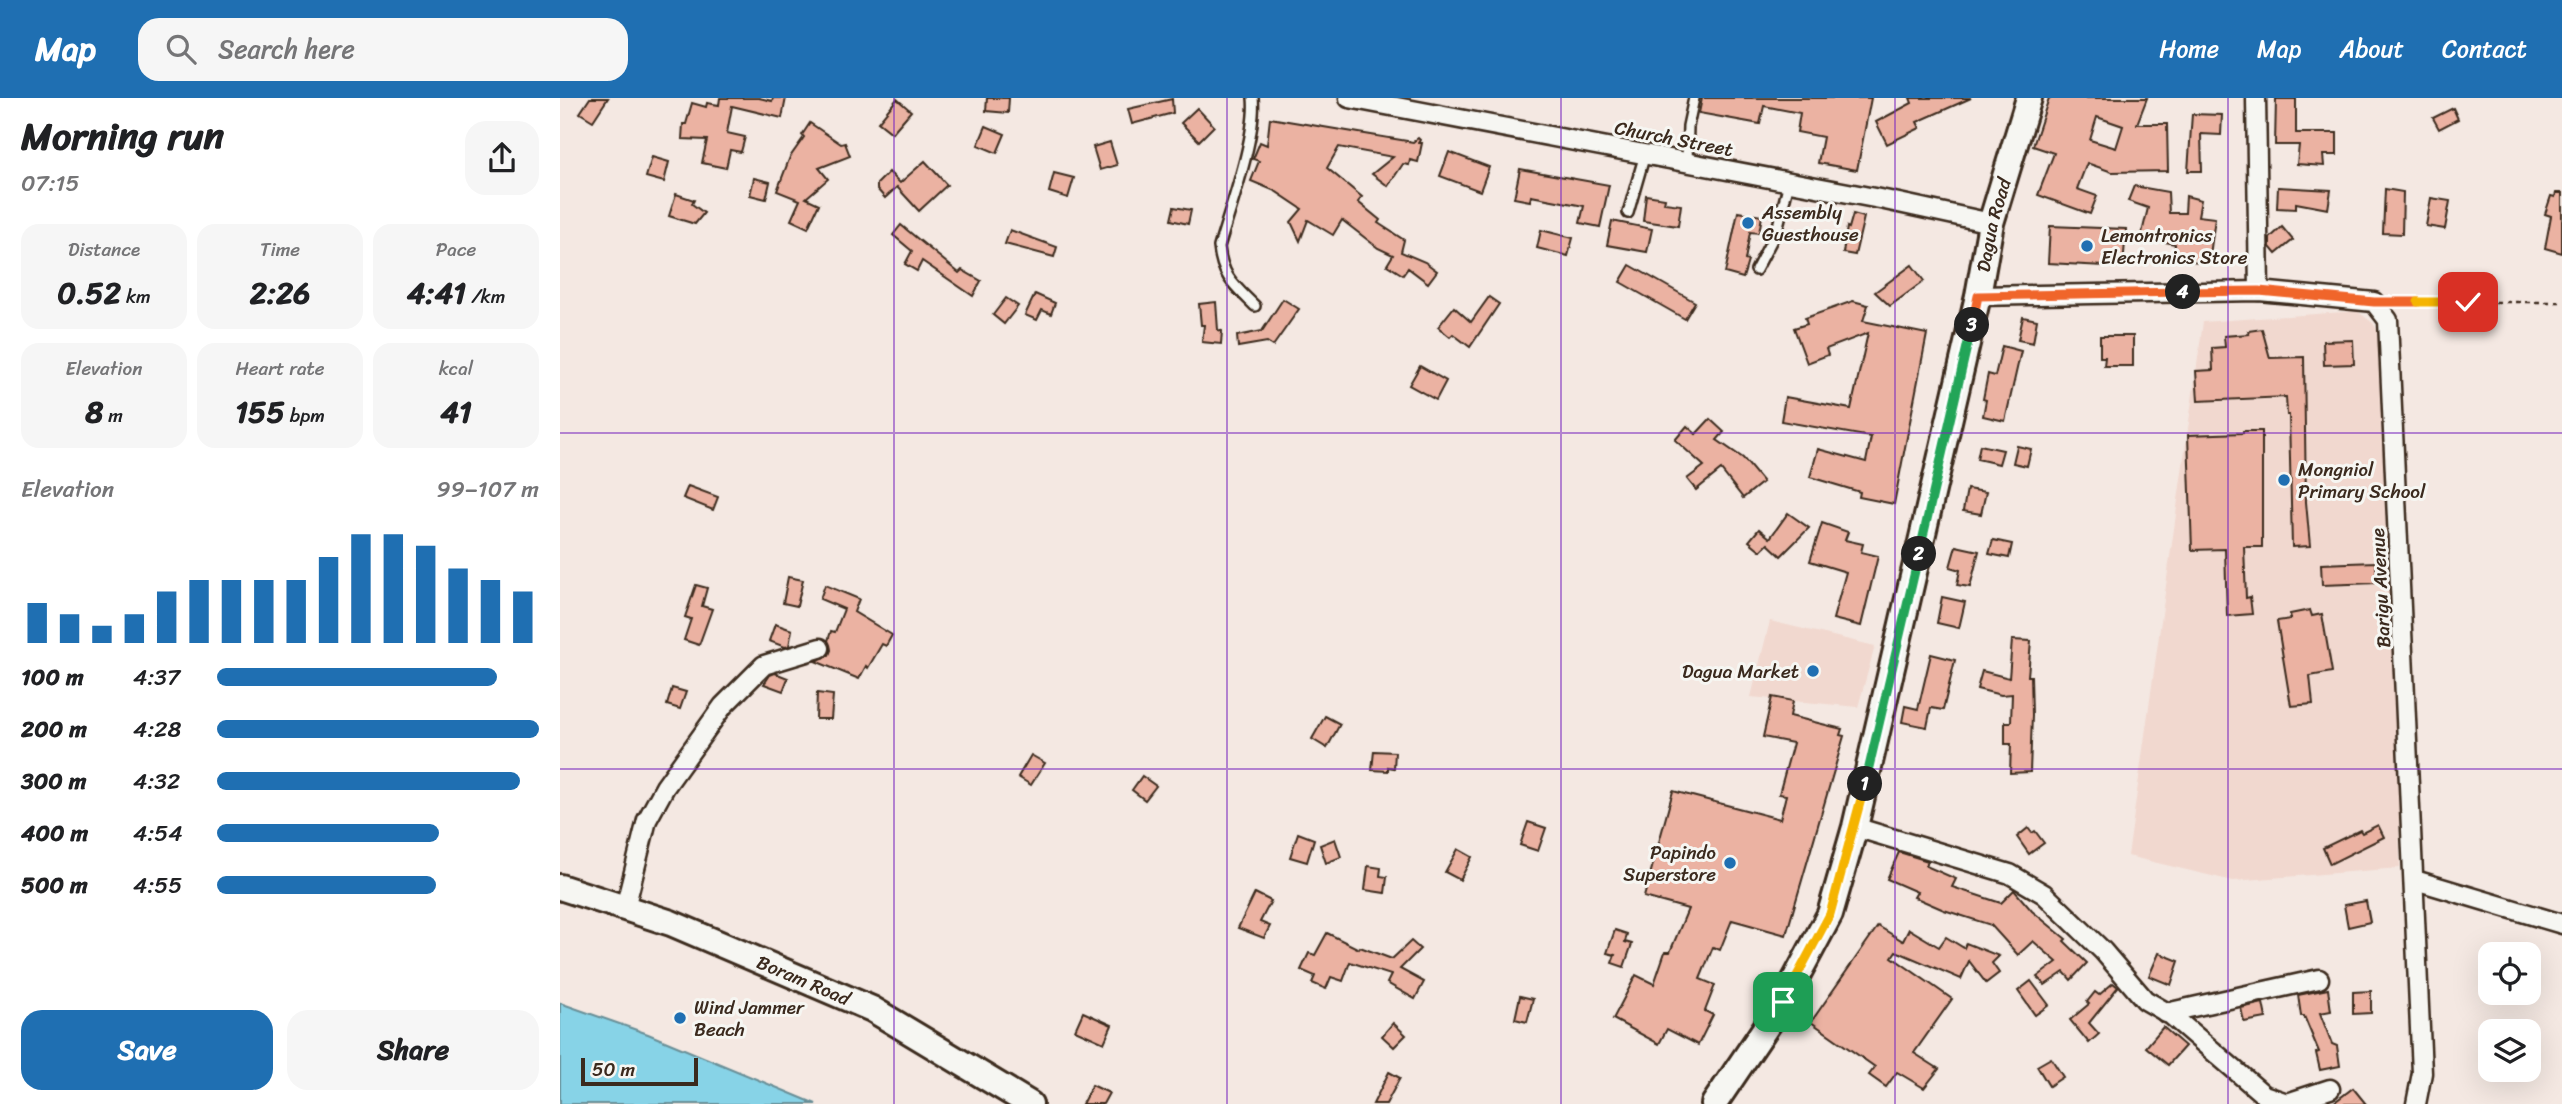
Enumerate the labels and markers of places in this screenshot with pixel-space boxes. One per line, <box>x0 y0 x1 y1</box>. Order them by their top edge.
place label: Assembly Guesthouse <box>1761 196 1859 251</box>
marker: Assembly Guesthouse <box>1740 215 1756 231</box>
place label: Lemontronics Electronics Store <box>2101 219 2248 274</box>
marker: Lemontronics Electronics Store <box>2079 238 2095 254</box>
pin <box>2438 272 2498 332</box>
pin: 4 <box>2166 274 2200 310</box>
pin: 3 <box>1954 308 1990 342</box>
place label: Mongniol Primary School <box>2298 453 2426 508</box>
marker: Mongniol Primary School <box>2276 472 2292 488</box>
pin: 2 <box>1902 536 1936 572</box>
place label: Dagua Market <box>1682 655 1799 688</box>
marker: Dagua Market <box>1805 663 1821 679</box>
pin: 1 <box>1848 766 1882 802</box>
place label: Papindo Superstore <box>1623 836 1716 891</box>
marker: Papindo Superstore <box>1722 855 1738 871</box>
pin <box>1753 972 1813 1032</box>
place label: Wind Jammer Beach <box>694 991 805 1046</box>
marker: Wind Jammer Beach <box>672 1010 688 1026</box>

